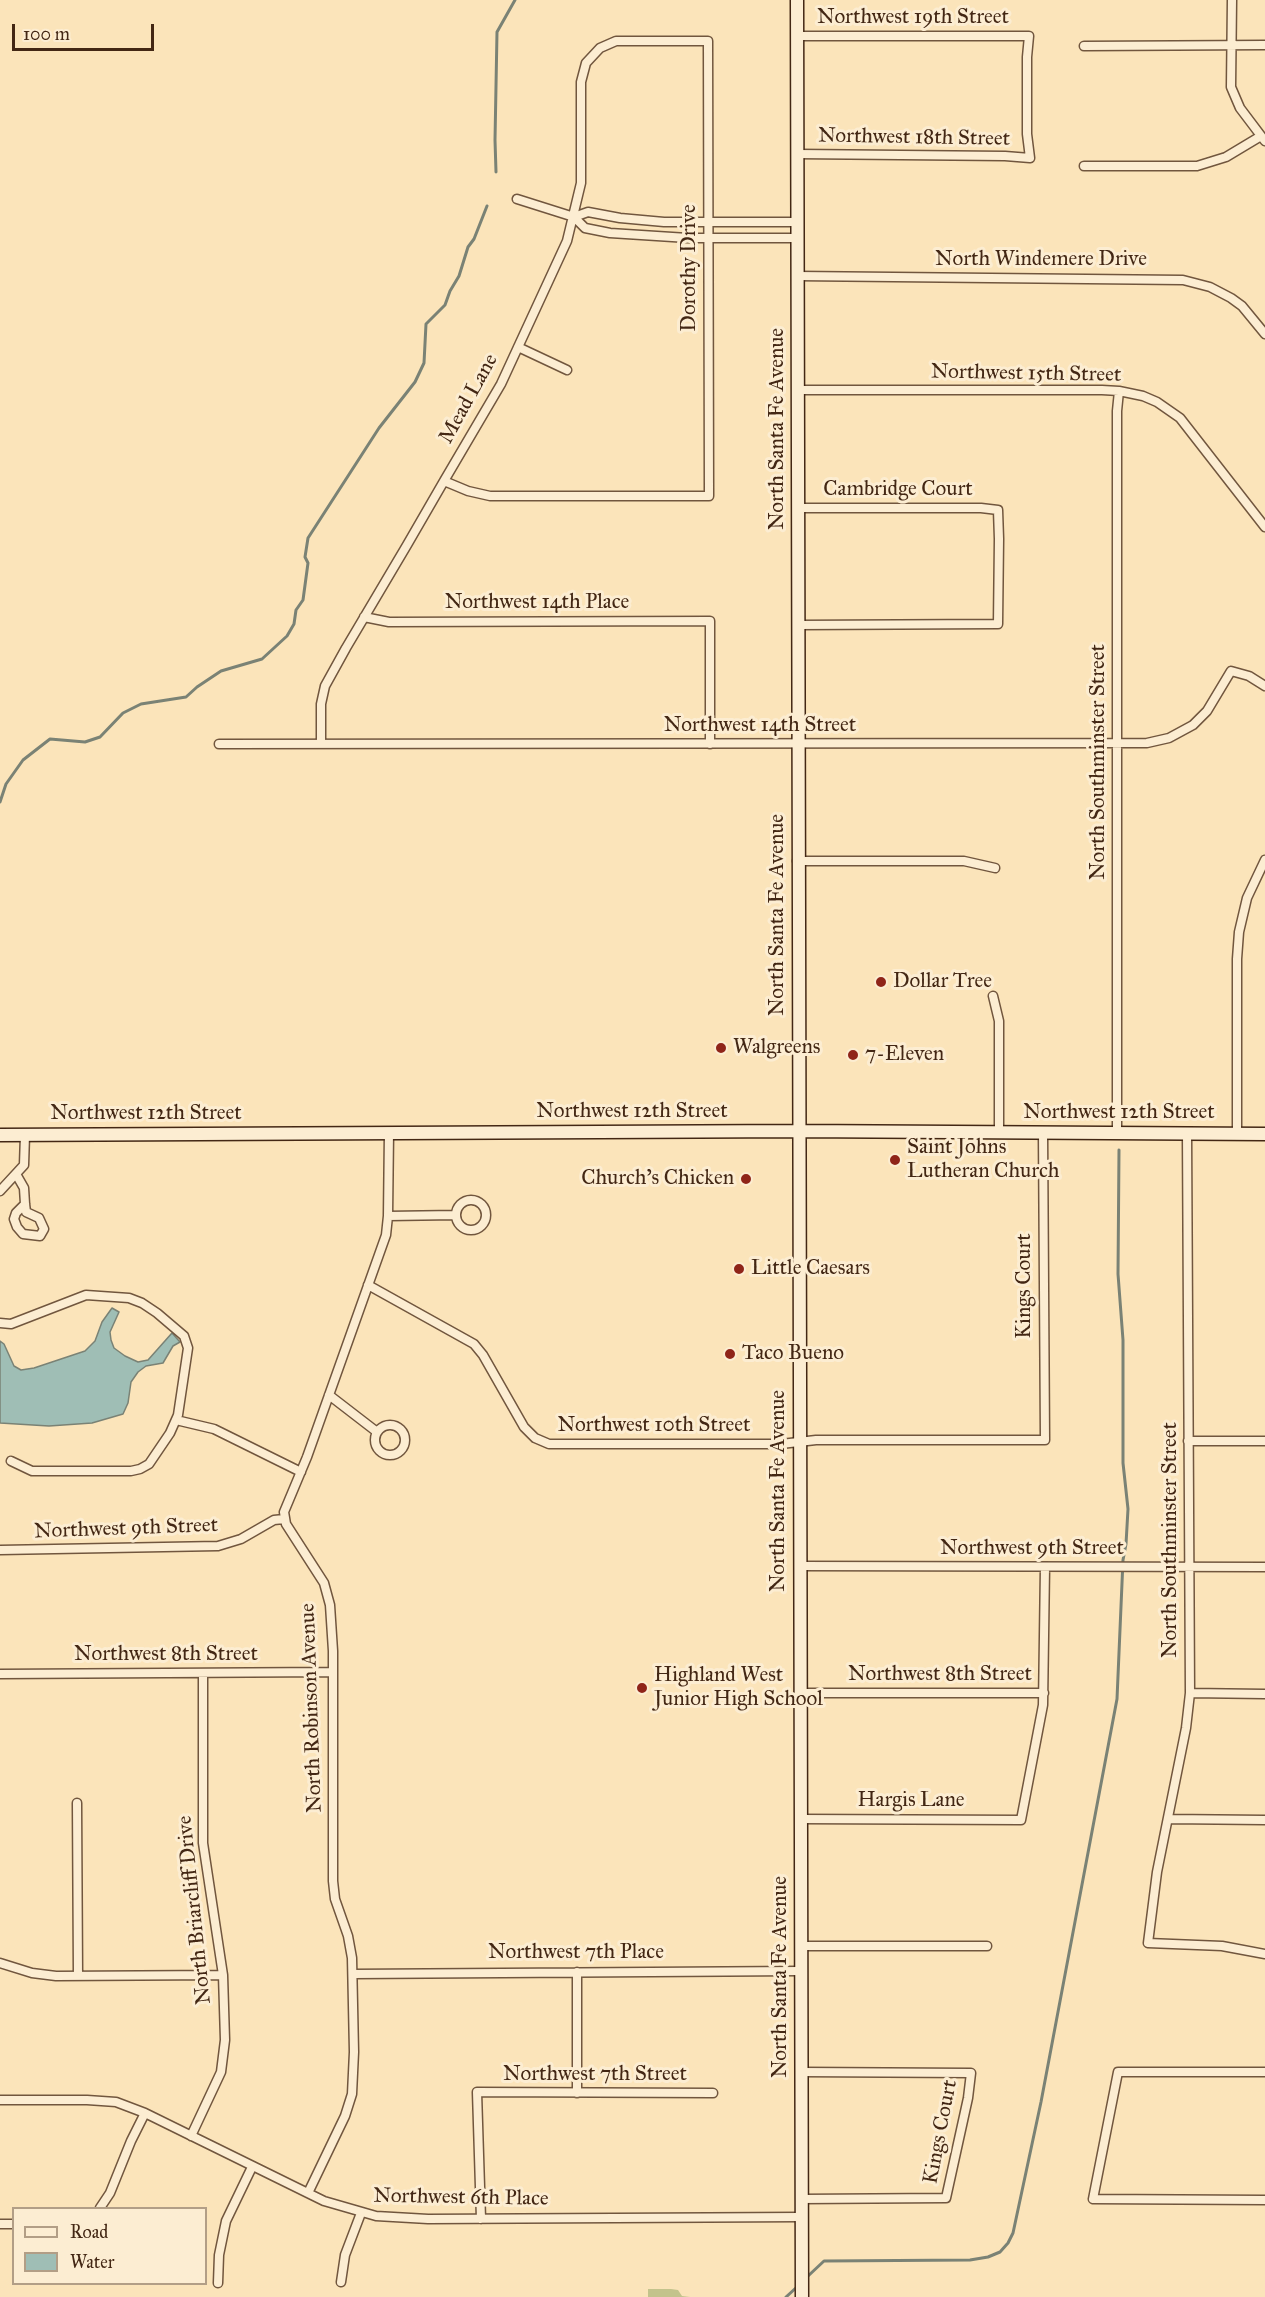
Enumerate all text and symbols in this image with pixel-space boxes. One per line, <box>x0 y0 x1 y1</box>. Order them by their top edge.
street label: Northwest 19th Street <box>817 5 1009 31</box>
scale bar <box>15 12 158 50</box>
text: 100 m <box>23 23 70 45</box>
street label: Northwest 18th Street <box>818 124 1010 152</box>
street label: Dorothy Drive <box>677 204 703 332</box>
street label: North Windemere Drive <box>935 247 1147 273</box>
street label: North Santa Fe Avenue <box>765 328 791 530</box>
street label: Mead Lane <box>434 350 504 448</box>
street label: Northwest 15th Street <box>931 360 1121 388</box>
street label: Cambridge Court <box>823 477 973 503</box>
street label: Northwest 14th Place <box>445 590 629 616</box>
street label: North Southminster Street <box>1086 644 1112 880</box>
street label: Northwest 14th Street <box>664 713 856 739</box>
street label: North Santa Fe Avenue <box>765 814 791 1016</box>
place label: Dollar Tree <box>893 969 992 995</box>
marker: Dollar Tree <box>874 975 888 989</box>
place label: Walgreens <box>733 1035 821 1061</box>
marker: Walgreens <box>714 1041 728 1055</box>
place label: 7-Eleven <box>865 1042 944 1068</box>
marker: 7-Eleven <box>846 1048 860 1062</box>
street label: Northwest 12th Street <box>536 1099 728 1125</box>
street label: Northwest 12th Street <box>1023 1100 1215 1126</box>
street label: Northwest 12th Street <box>50 1101 242 1127</box>
place label: Saint Johns Lutheran Church <box>907 1135 1059 1185</box>
marker: Saint Johns Lutheran Church <box>888 1153 902 1167</box>
place label: Church's Chicken <box>581 1166 734 1192</box>
marker: Church's Chicken <box>739 1172 753 1186</box>
street label: Kings Court <box>1012 1233 1038 1339</box>
place label: Little Caesars <box>751 1256 870 1282</box>
marker: Little Caesars <box>732 1262 746 1276</box>
place label: Taco Bueno <box>742 1341 844 1367</box>
marker: Taco Bueno <box>723 1347 737 1361</box>
street label: North Santa Fe Avenue <box>766 1390 792 1592</box>
street label: Northwest 10th Street <box>557 1413 751 1439</box>
street label: North Southminster Street <box>1158 1422 1184 1658</box>
street label: Northwest 9th Street <box>34 1513 218 1545</box>
street label: Northwest 9th Street <box>940 1536 1124 1562</box>
street label: North Robinson Avenue <box>296 1603 328 1813</box>
street label: Northwest 8th Street <box>74 1642 258 1668</box>
street label: Northwest 8th Street <box>848 1662 1032 1688</box>
place label: Highland West Junior High School <box>654 1663 823 1713</box>
marker: Highland West Junior High School <box>635 1681 649 1695</box>
street label: Hargis Lane <box>857 1788 965 1814</box>
street label: North Briarcliff Drive <box>173 1814 217 2006</box>
street label: North Santa Fe Avenue <box>768 1876 794 2078</box>
street label: Northwest 7th Place <box>488 1940 664 1966</box>
street label: Northwest 7th Street <box>503 2062 687 2088</box>
street label: Kings Court <box>919 2078 963 2186</box>
street label: Northwest 6th Place <box>373 2184 549 2212</box>
legend <box>12 2207 207 2285</box>
text: Road <box>70 2221 108 2243</box>
text: Water <box>70 2251 114 2273</box>

